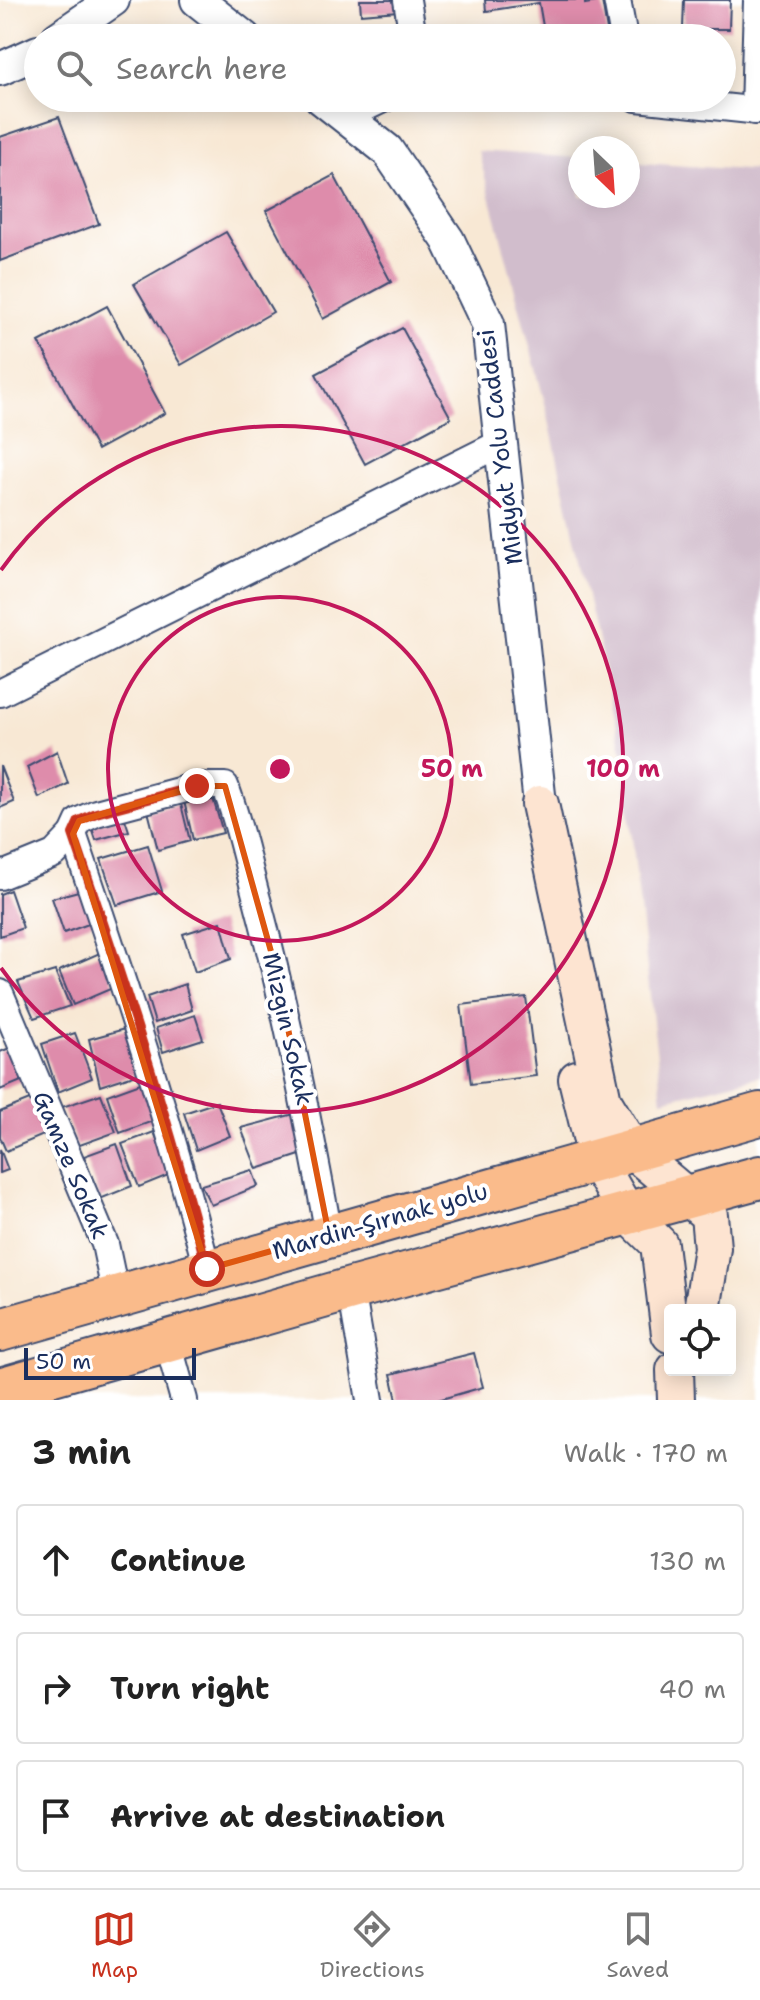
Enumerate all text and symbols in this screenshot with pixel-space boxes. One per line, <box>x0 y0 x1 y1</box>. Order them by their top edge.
search box <box>24 24 736 112</box>
icon: search <box>52 46 96 90</box>
text: Search here <box>116 48 287 89</box>
north arrow <box>568 136 640 208</box>
street label: Midyat Yolu Caddesi <box>470 327 530 567</box>
text: 50 m <box>421 753 483 785</box>
text: 100 m <box>586 753 660 785</box>
centre of rings <box>266 755 294 783</box>
route end <box>179 768 215 804</box>
street label: Mizgin Sokak <box>255 949 321 1109</box>
street label: Gamze Sokak <box>25 1086 117 1244</box>
street label: Mardin-Şırnak yolu <box>269 1175 491 1267</box>
route start <box>189 1251 225 1287</box>
map controls <box>664 1304 736 1376</box>
button: locate <box>664 1304 736 1376</box>
scale bar <box>24 1344 196 1380</box>
text: 50 m <box>36 1347 91 1376</box>
text: 3 min <box>32 1429 131 1475</box>
text: Walk · 170 m <box>564 1435 728 1470</box>
icon: ahead <box>34 1538 78 1582</box>
text: Continue <box>110 1540 246 1581</box>
text: 130 m <box>649 1543 726 1578</box>
icon: right <box>34 1666 78 1710</box>
text: Turn right <box>110 1668 269 1709</box>
text: 40 m <box>659 1671 726 1706</box>
icon: arrive <box>34 1794 78 1838</box>
text: Arrive at destination <box>110 1796 445 1837</box>
tab: Map <box>91 1907 138 1984</box>
tab: Directions <box>320 1907 425 1984</box>
tab: Saved <box>607 1907 669 1984</box>

